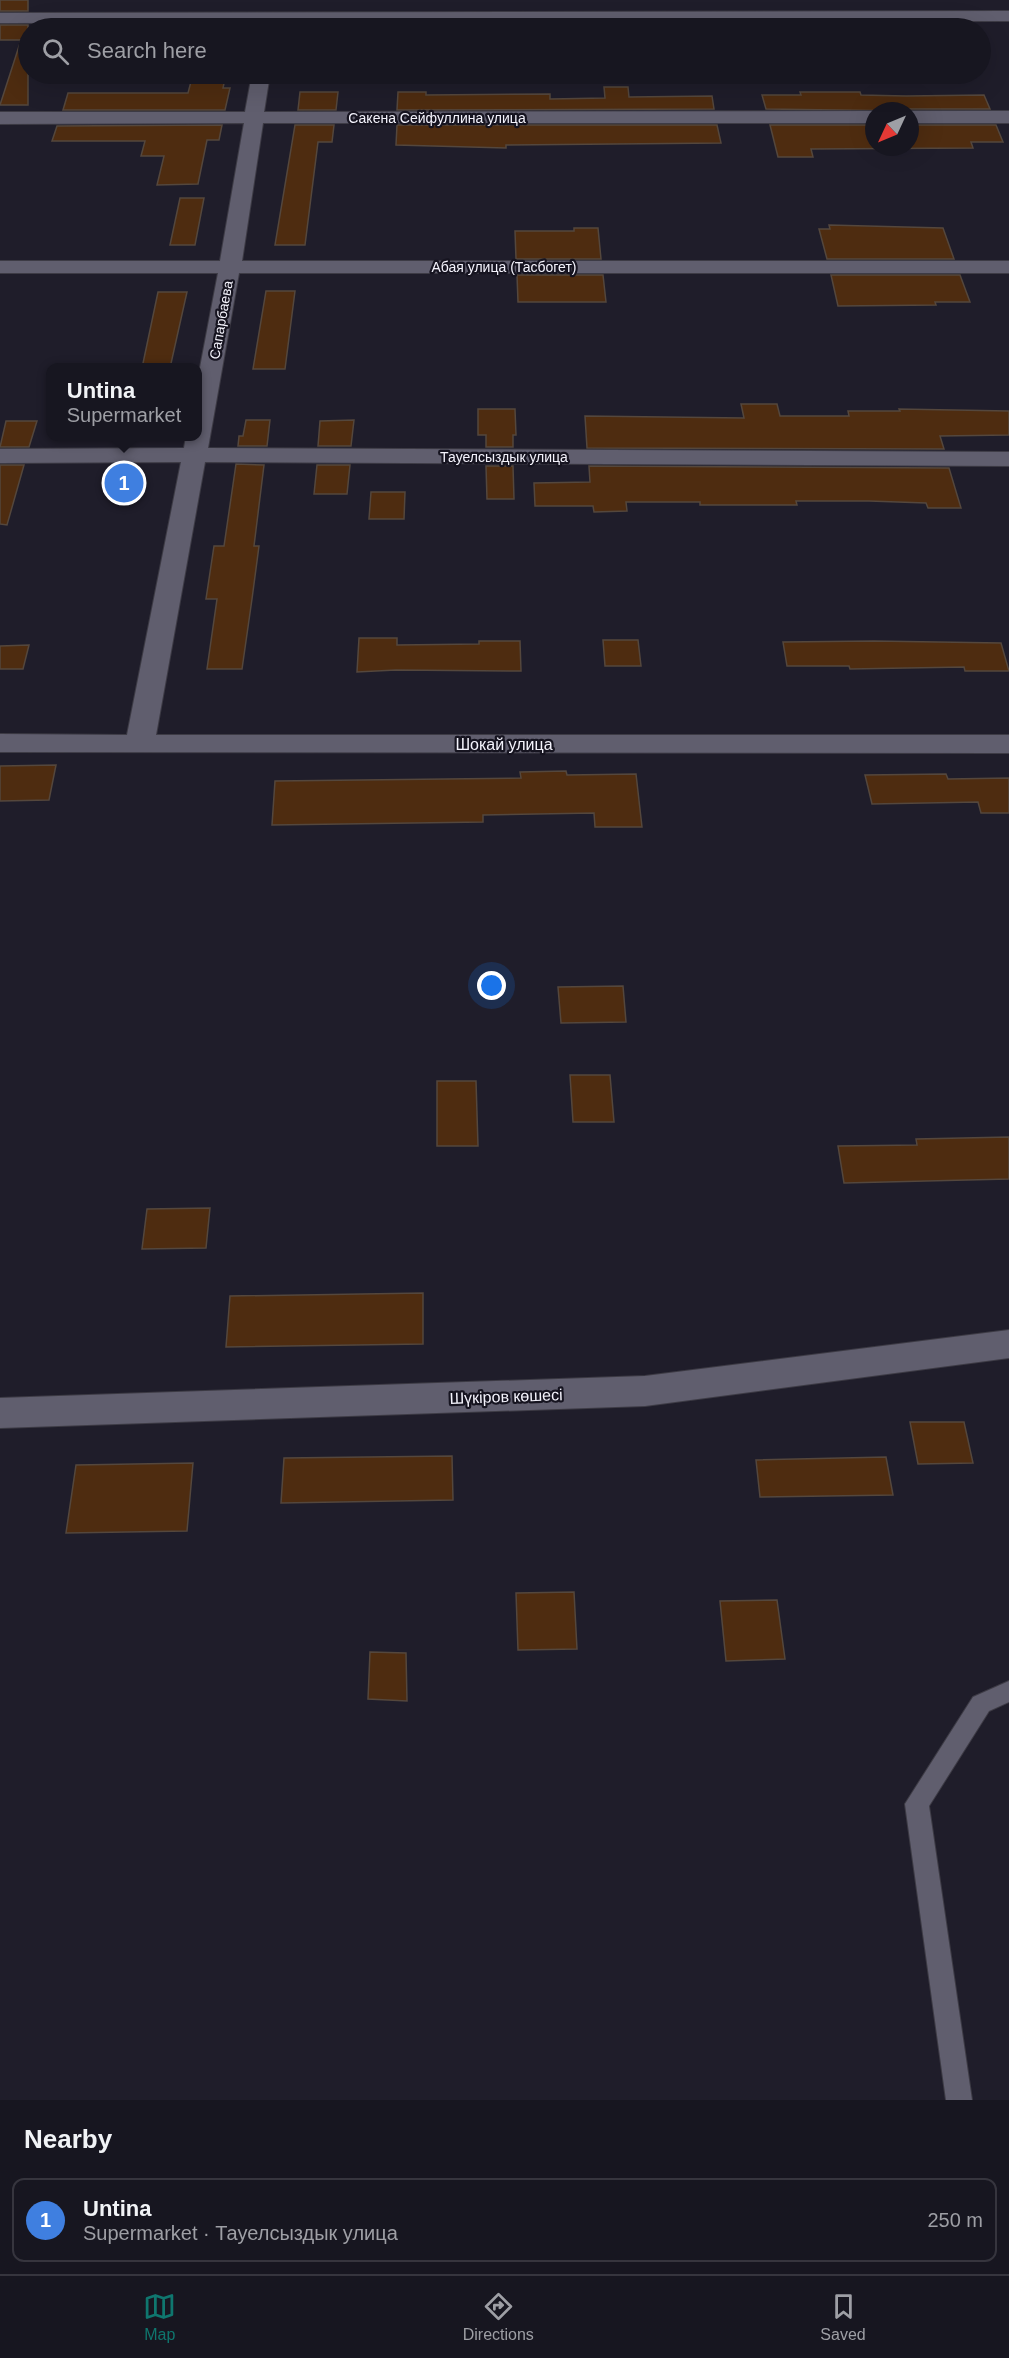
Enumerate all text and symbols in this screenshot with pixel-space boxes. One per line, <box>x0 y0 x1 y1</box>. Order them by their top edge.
search box <box>18 18 991 84</box>
icon: search <box>39 35 72 68</box>
text: Search here <box>87 38 207 63</box>
north arrow <box>865 102 919 156</box>
street label: Сакена Сейфуллина улица <box>348 110 526 126</box>
street label: Абая улица (Тасбогет) <box>431 259 577 275</box>
street label: Сапарбаева <box>206 279 236 361</box>
popup <box>46 363 202 441</box>
text: Untina <box>67 378 135 403</box>
text: Supermarket <box>67 404 181 426</box>
street label: Тауелсыздык улица <box>440 449 568 465</box>
pin: 1 <box>104 460 144 506</box>
street label: Шокай улица <box>455 736 553 753</box>
your location <box>477 971 506 1000</box>
street label: Шүкіров көшесі <box>449 1386 563 1407</box>
text: Nearby <box>24 2124 112 2154</box>
text: Untina <box>83 2196 151 2221</box>
text: 1 <box>40 2209 51 2231</box>
text: 250 m <box>927 2209 983 2231</box>
text: Supermarket · Тауелсыздык улица <box>83 2222 398 2244</box>
tab: Map <box>143 2290 176 2344</box>
tab: Directions <box>463 2290 534 2344</box>
tab: Saved <box>820 2290 866 2344</box>

